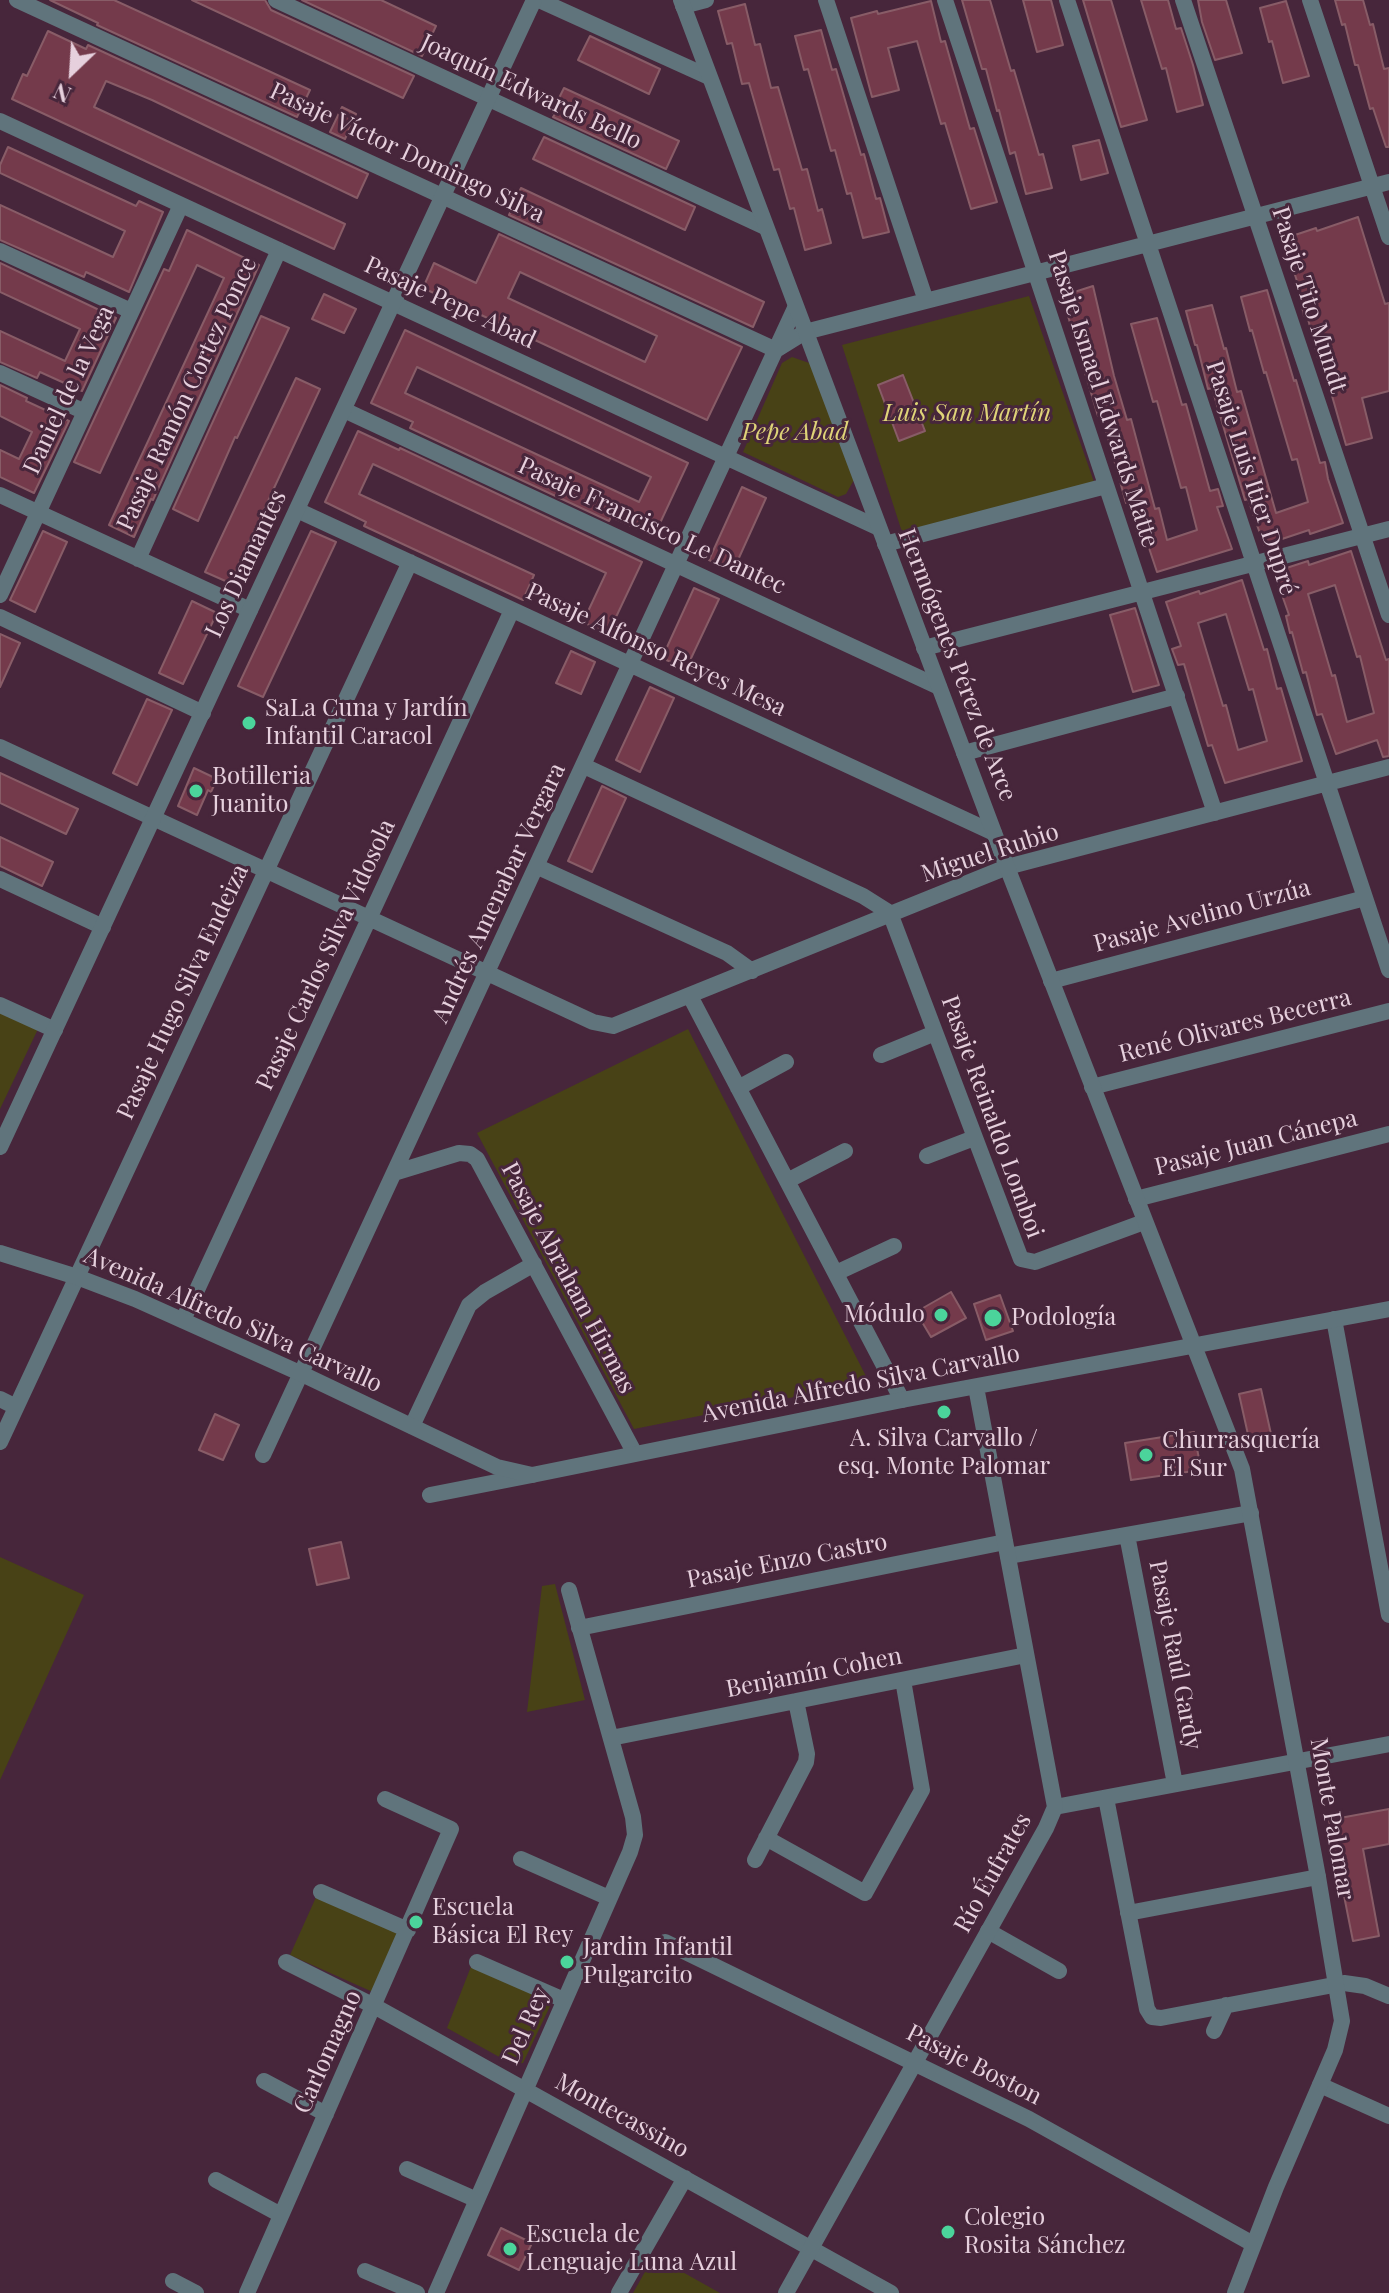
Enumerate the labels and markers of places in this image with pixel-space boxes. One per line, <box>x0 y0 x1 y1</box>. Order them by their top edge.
place label: SaLa Cuna y Jardín Infantil Caracol <box>265 695 467 751</box>
marker: SaLa Cuna y Jardín Infantil Caracol <box>240 714 258 732</box>
place label: Botilleria Juanito <box>212 763 311 819</box>
marker: Botilleria Juanito <box>187 782 205 800</box>
place label: Módulo <box>844 1301 925 1329</box>
place label: Podología <box>1011 1304 1116 1332</box>
marker: Módulo <box>932 1306 950 1324</box>
marker: Podología <box>982 1307 1004 1329</box>
marker: A. Silva Carvallo / esq. Monte Palomar <box>935 1403 953 1421</box>
place label: A. Silva Carvallo / esq. Monte Palomar <box>838 1425 1050 1481</box>
place label: Churrasquería El Sur <box>1162 1427 1320 1483</box>
marker: Churrasquería El Sur <box>1137 1446 1155 1464</box>
place label: Escuela Básica El Rey <box>432 1894 573 1950</box>
marker: Escuela Básica El Rey <box>407 1913 425 1931</box>
place label: Jardin Infantil Pulgarcito <box>583 1934 733 1990</box>
marker: Jardin Infantil Pulgarcito <box>558 1953 576 1971</box>
place label: Colegio Rosita Sánchez <box>964 2204 1125 2260</box>
place label: Escuela de Lenguaje Luna Azul <box>526 2221 737 2277</box>
marker: Colegio Rosita Sánchez <box>939 2223 957 2241</box>
marker: Escuela de Lenguaje Luna Azul <box>501 2240 519 2258</box>

